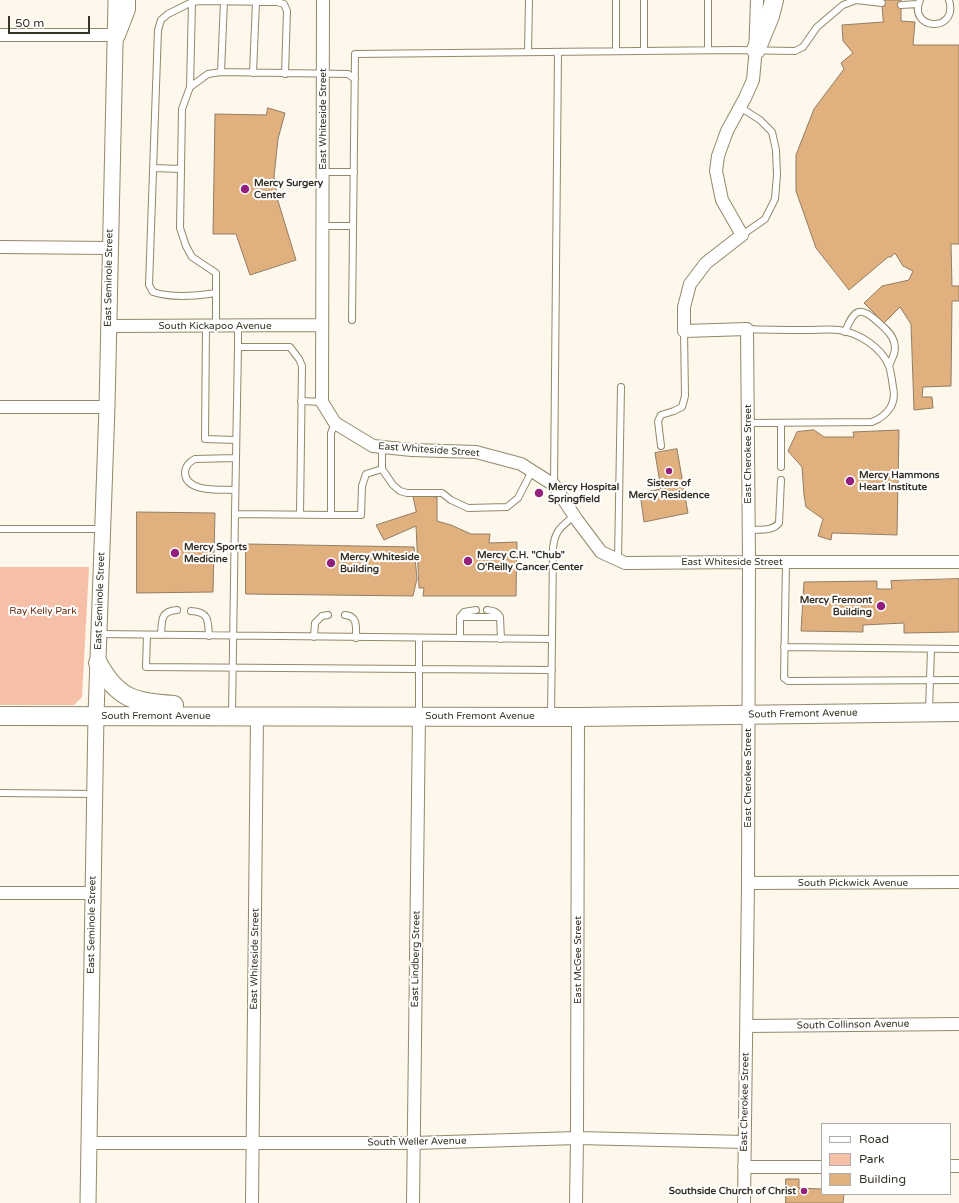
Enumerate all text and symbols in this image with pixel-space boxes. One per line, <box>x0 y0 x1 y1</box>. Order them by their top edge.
scale bar <box>10 8 92 34</box>
text: 50 m <box>15 16 44 30</box>
street label: East Whiteside Street <box>317 68 329 170</box>
place label: Mercy Surgery Center <box>254 177 323 200</box>
marker: Mercy Surgery Center <box>239 183 251 195</box>
street label: East Seminole Street <box>102 229 116 327</box>
street label: South Kickapoo Avenue <box>158 320 272 332</box>
street label: East Cherokee Street <box>742 404 754 504</box>
street label: East Whiteside Street <box>378 440 480 460</box>
marker: Sisters of Mercy Residence <box>664 466 674 476</box>
place label: Mercy Hammons Heart Institute <box>859 469 940 492</box>
marker: Mercy Hammons Heart Institute <box>844 475 856 487</box>
place label: Sisters of Mercy Residence <box>628 477 710 500</box>
place label: Mercy Hospital Springfield <box>548 481 619 504</box>
marker: Mercy Hospital Springfield <box>533 487 545 499</box>
place label: Mercy Sports Medicine <box>184 541 247 564</box>
marker: Mercy Sports Medicine <box>169 547 181 559</box>
place label: Mercy C.H. "Chub" O'Reilly Cancer Center <box>477 549 583 572</box>
place label: Mercy Whiteside Building <box>340 551 420 574</box>
street label: East Seminole Street <box>92 552 108 650</box>
marker: Mercy C.H. "Chub" O'Reilly Cancer Center <box>462 555 474 567</box>
street label: East Whiteside Street <box>681 556 783 568</box>
marker: Mercy Whiteside Building <box>325 557 337 569</box>
place label: Mercy Fremont Building <box>800 594 872 618</box>
marker: Mercy Fremont Building <box>875 600 887 612</box>
park label: Ray Kelly Park <box>9 605 77 617</box>
street label: South Fremont Avenue <box>748 707 858 721</box>
street label: South Fremont Avenue <box>101 710 211 722</box>
street label: South Fremont Avenue <box>425 710 535 722</box>
street label: East Cherokee Street <box>742 728 754 828</box>
street label: East Seminole Street <box>85 876 99 974</box>
street label: South Pickwick Avenue <box>798 877 908 889</box>
street label: East Whiteside Street <box>248 908 262 1010</box>
street label: East Lindberg Street <box>409 910 423 1008</box>
street label: East McGee Street <box>572 916 584 1004</box>
street label: South Collinson Avenue <box>797 1018 909 1032</box>
street label: East Cherokee Street <box>738 1052 752 1152</box>
legend <box>821 1123 951 1195</box>
text: Road <box>859 1132 889 1146</box>
street label: South Weller Avenue <box>367 1135 467 1149</box>
text: Park <box>859 1152 885 1166</box>
text: Building <box>859 1172 906 1186</box>
place label: Southside Church of Christ <box>669 1185 796 1197</box>
marker: Southside Church of Christ <box>799 1186 809 1196</box>

